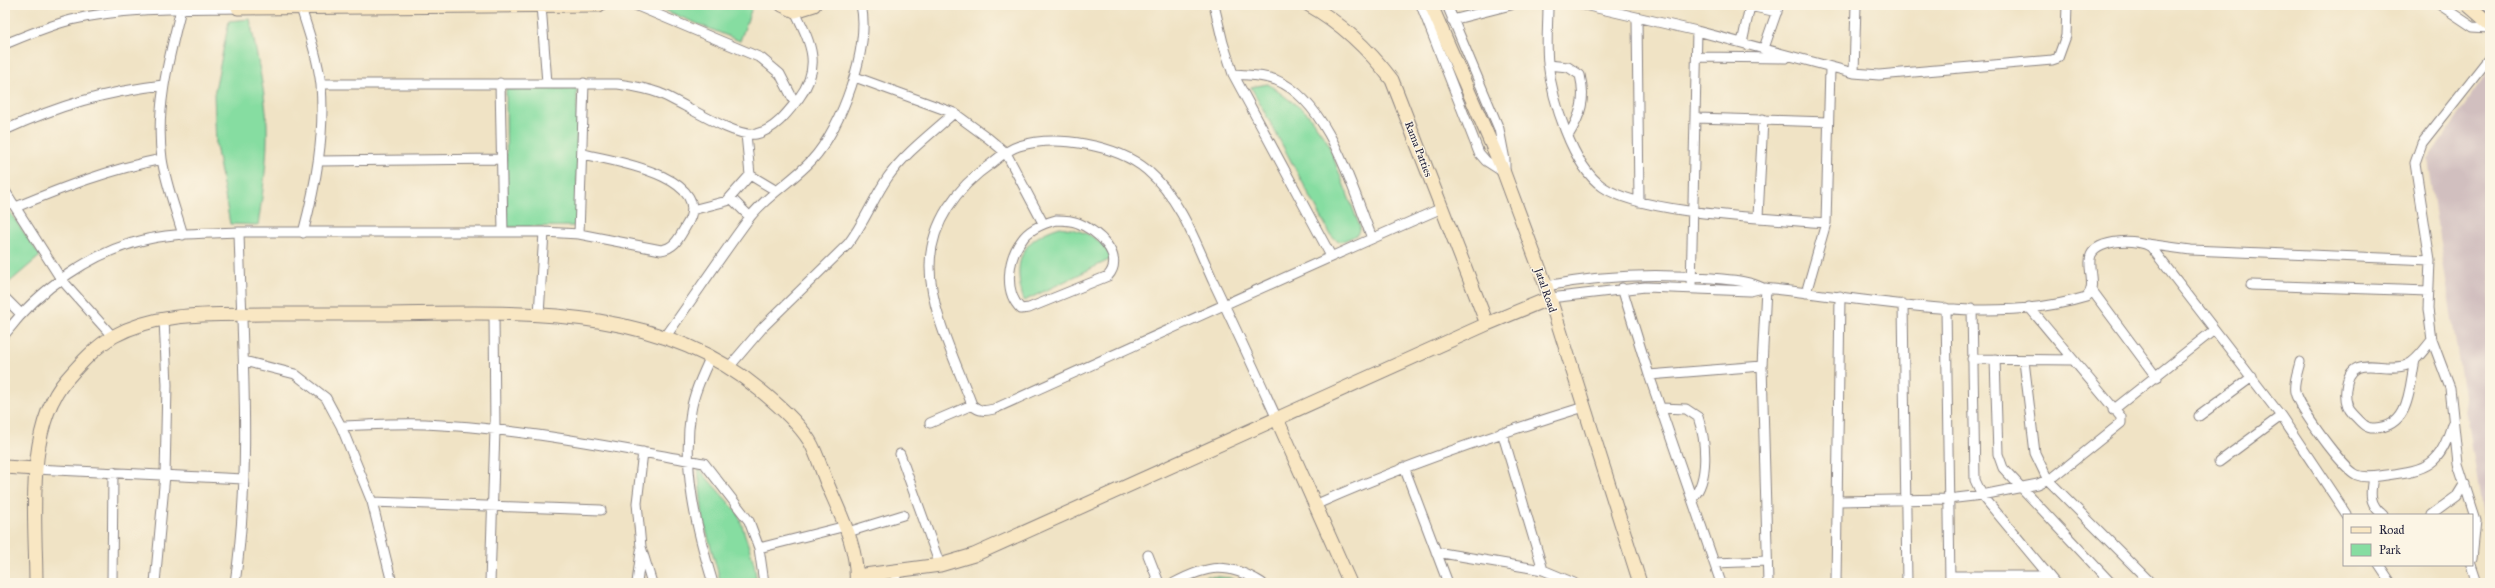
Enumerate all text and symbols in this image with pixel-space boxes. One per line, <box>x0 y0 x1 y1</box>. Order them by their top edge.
street label: Rama Patties <box>1402 119 1435 179</box>
street label: Jatal Road <box>1531 265 1559 315</box>
legend <box>2343 514 2473 566</box>
text: Road <box>2379 523 2405 537</box>
text: Park <box>2379 543 2401 557</box>

